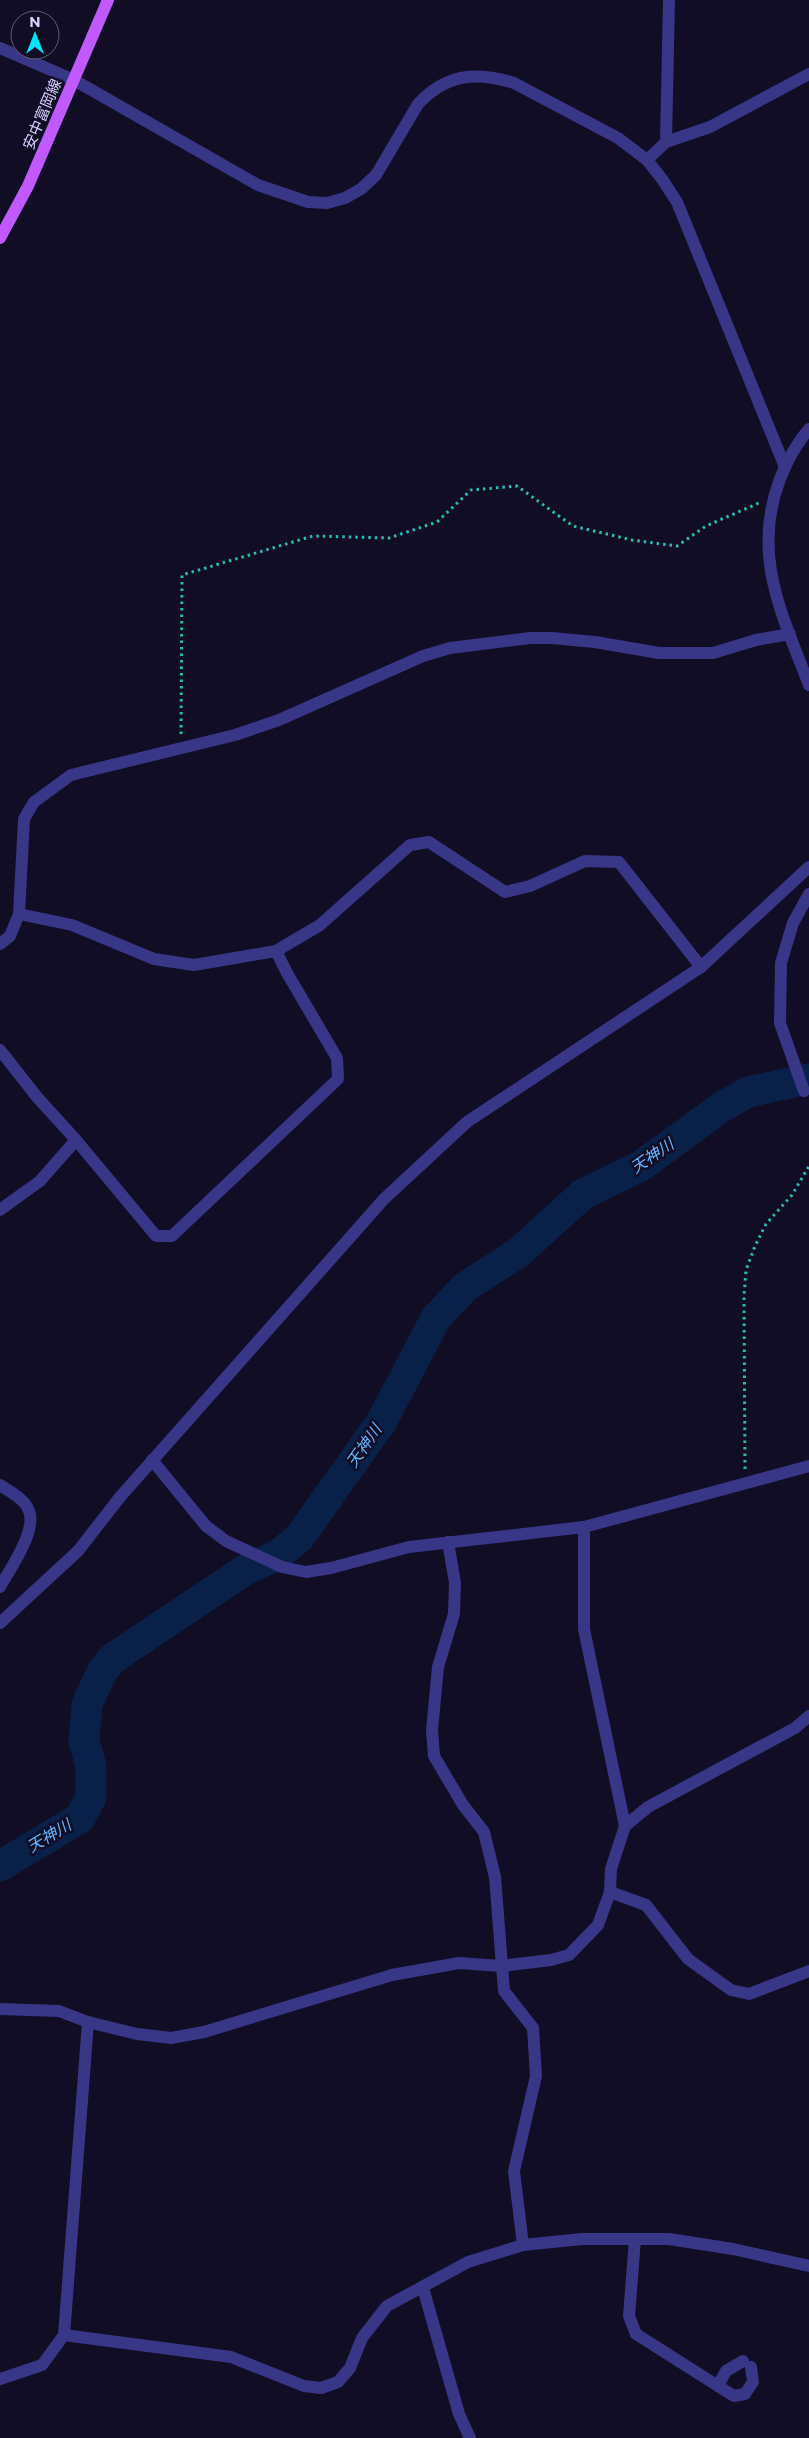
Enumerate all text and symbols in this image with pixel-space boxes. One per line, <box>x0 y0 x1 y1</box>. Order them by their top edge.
north arrow <box>10 10 60 60</box>
text: N <box>29 13 41 31</box>
street label: 安中富岡線 <box>19 76 65 152</box>
water label: 天神川 <box>627 1134 679 1177</box>
water label: 天神川 <box>342 1419 387 1471</box>
water label: 天神川 <box>24 1814 76 1857</box>

